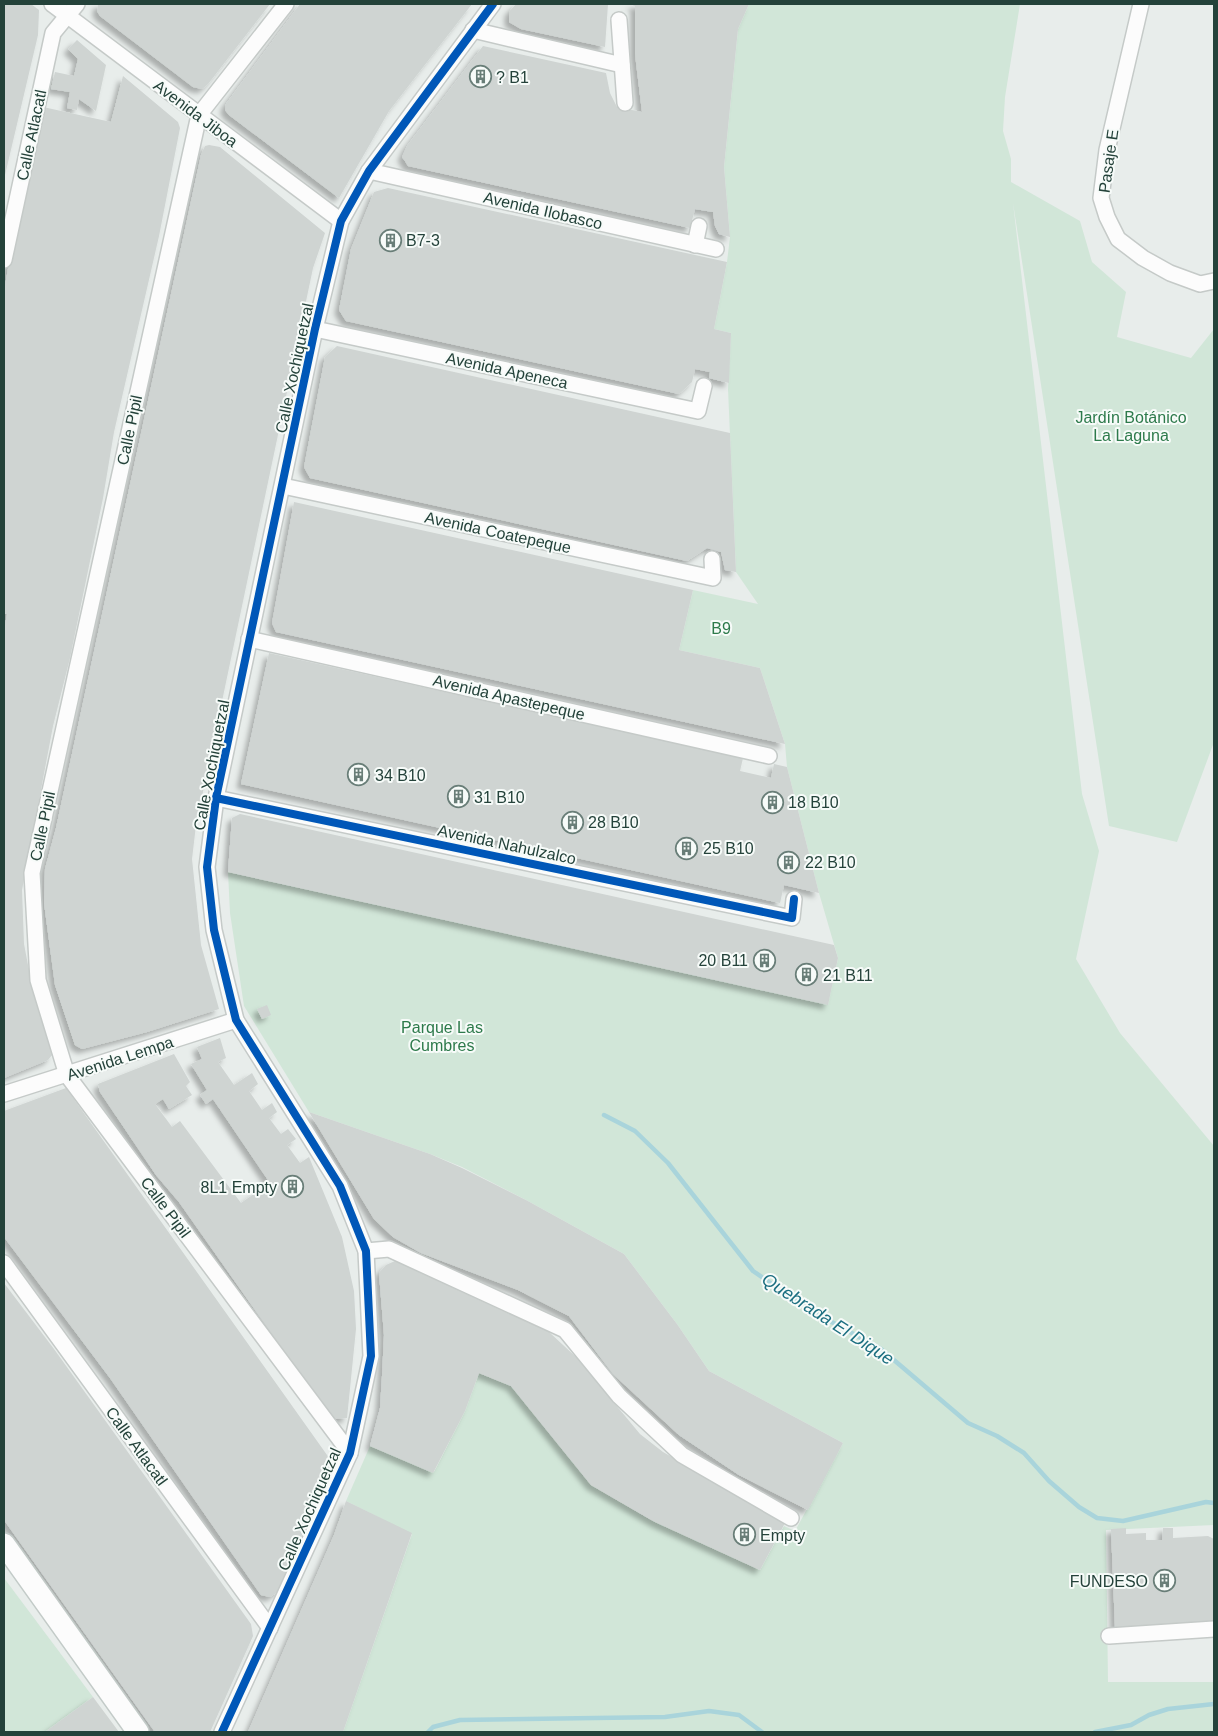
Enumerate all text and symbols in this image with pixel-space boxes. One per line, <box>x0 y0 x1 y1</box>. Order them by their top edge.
building icon: ? B1 <box>468 65 492 89</box>
place label: ? B1 <box>496 69 529 86</box>
street label: Avenida Jiboa <box>151 76 241 150</box>
street label: Calle Atlacatl <box>14 88 49 182</box>
street label: Pasaje E <box>1096 128 1121 194</box>
street label: Avenida Ilobasco <box>482 189 604 232</box>
building icon: B7-3 <box>378 228 402 252</box>
place label: B7-3 <box>406 232 440 249</box>
street label: Calle Xochiquetzal <box>272 302 317 435</box>
street label: Avenida Apeneca <box>444 349 570 392</box>
street label: Calle Pipil <box>114 394 145 467</box>
park label: Jardín Botánico La Laguna <box>1075 409 1187 444</box>
street label: Avenida Coatepeque <box>423 509 573 556</box>
park label: B9 <box>711 620 731 637</box>
street label: Avenida Apastepeque <box>431 672 587 723</box>
street label: Calle Xochiquetzal <box>191 698 232 832</box>
building icon: 34 B10 <box>347 763 371 787</box>
place label: 34 B10 <box>375 767 426 784</box>
building icon: 31 B10 <box>446 785 470 809</box>
place label: 31 B10 <box>474 789 525 806</box>
street label: Calle Pipil <box>27 790 58 863</box>
building icon: 18 B10 <box>760 790 784 814</box>
place label: 18 B10 <box>788 794 839 811</box>
building icon: 28 B10 <box>560 810 584 834</box>
place label: 28 B10 <box>588 814 639 831</box>
street label: Avenida Nahulzalco <box>436 822 578 867</box>
building icon: 25 B10 <box>675 836 699 860</box>
place label: 25 B10 <box>703 840 754 857</box>
building icon: 22 B10 <box>777 850 801 874</box>
place label: 22 B10 <box>805 854 856 871</box>
building icon: 20 B11 <box>752 948 776 972</box>
place label: 20 B11 <box>698 952 748 969</box>
building icon: 21 B11 <box>795 963 819 987</box>
place label: 21 B11 <box>823 967 873 984</box>
park label: Parque Las Cumbres <box>401 1019 483 1054</box>
street label: Avenida Lempa <box>65 1033 176 1084</box>
street label: Calle Pipil <box>137 1174 194 1241</box>
building icon: 8L1 Empty <box>281 1175 305 1199</box>
place label: 8L1 Empty <box>201 1179 277 1196</box>
water label: Quebrada El Dique <box>758 1269 898 1369</box>
street label: Calle Atlacatl <box>103 1404 171 1489</box>
street label: Calle Xochiquetzal <box>275 1445 344 1573</box>
building icon: Empty <box>732 1523 756 1547</box>
place label: Empty <box>760 1527 805 1544</box>
building icon: FUNDESO <box>1152 1569 1176 1593</box>
place label: FUNDESO <box>1070 1573 1148 1590</box>

